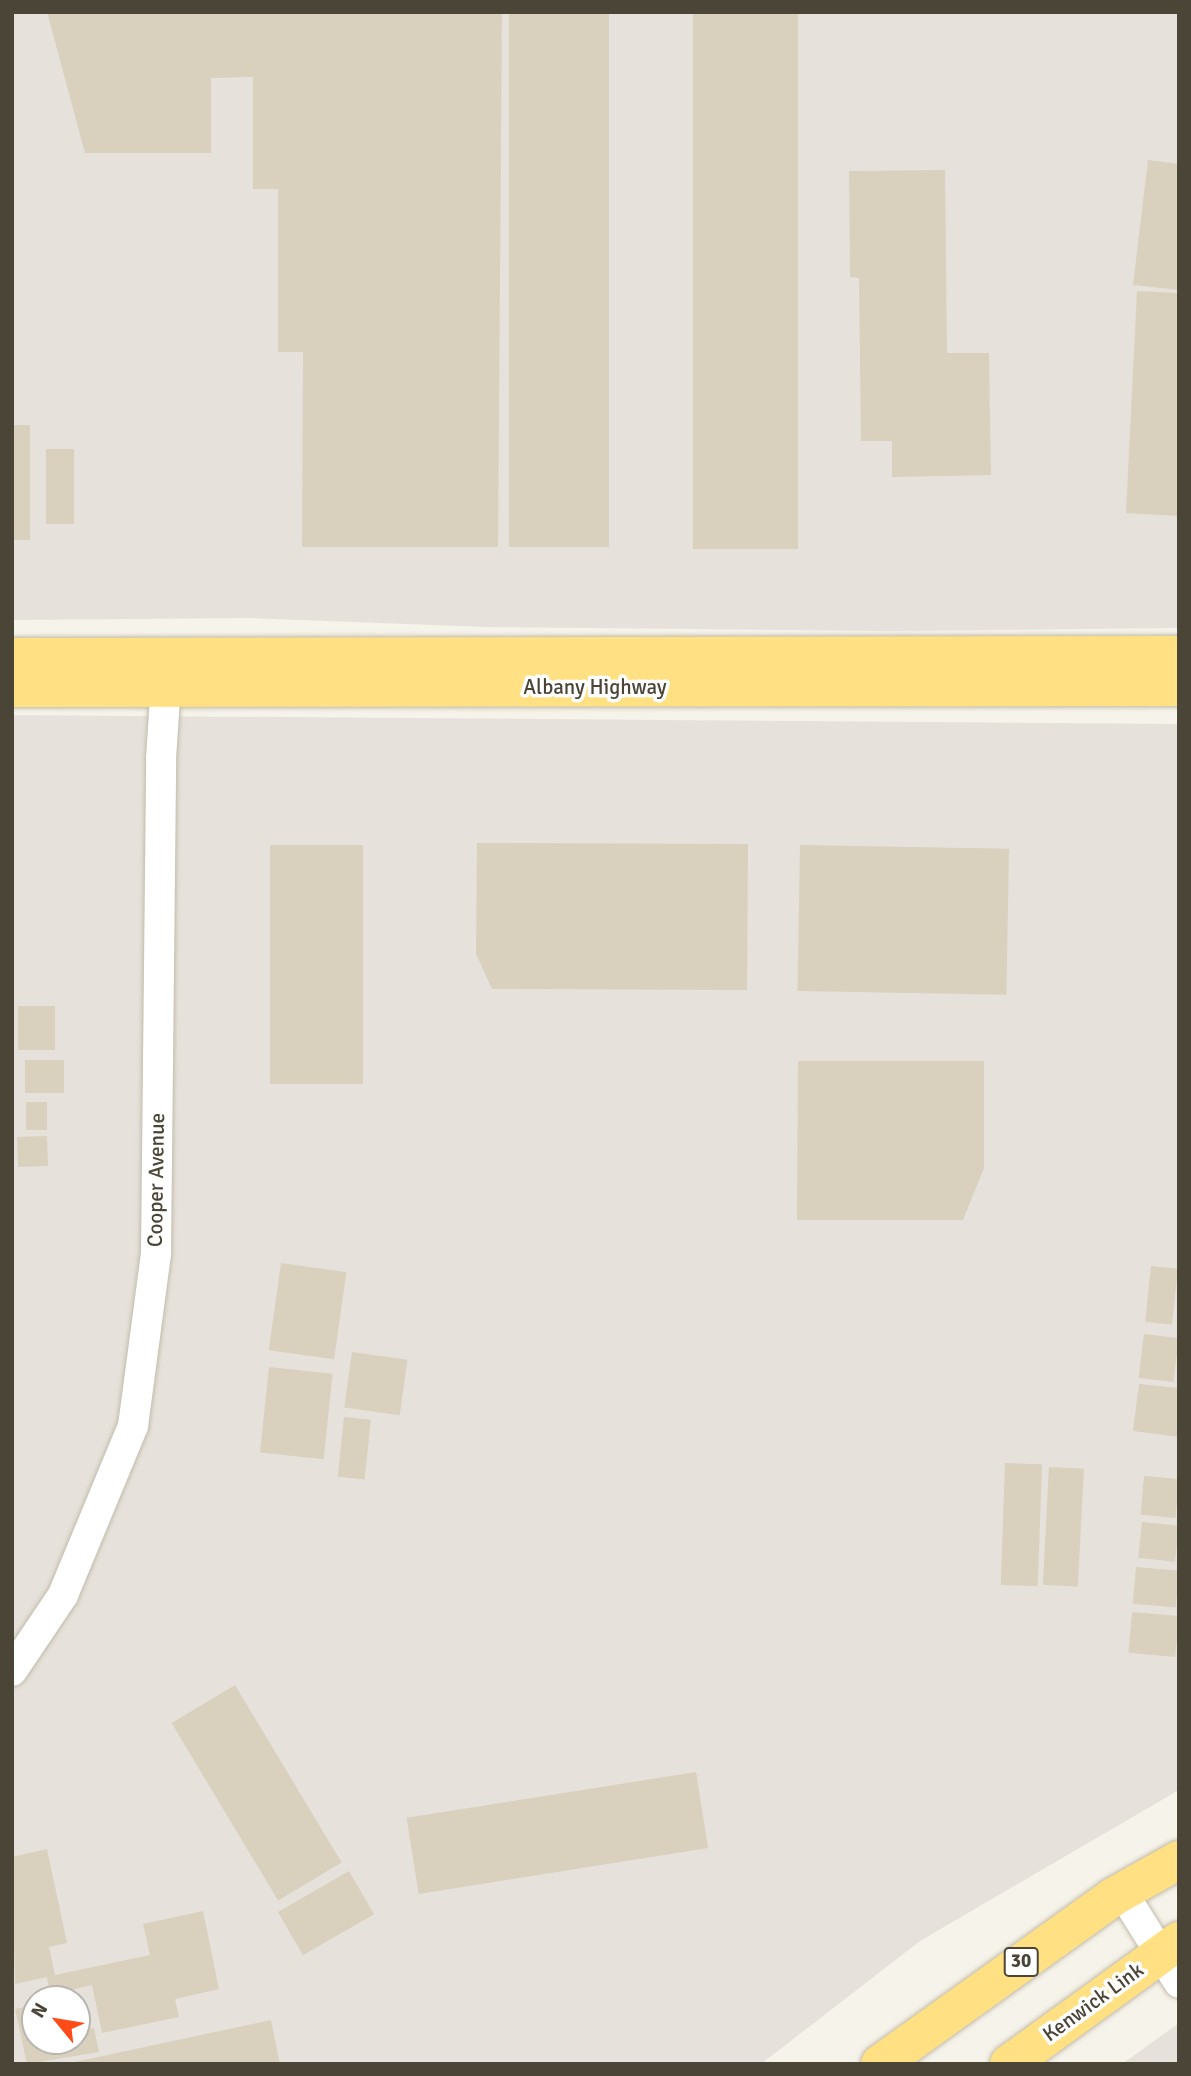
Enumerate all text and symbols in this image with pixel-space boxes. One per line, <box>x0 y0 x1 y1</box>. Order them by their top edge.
street label: Albany Highway <box>523 674 667 700</box>
street label: Cooper Avenue <box>142 1113 170 1247</box>
road number: 30 <box>1004 1946 1038 1978</box>
street label: Kenwick Link <box>1038 1957 1148 2047</box>
north arrow <box>21 1985 91 2055</box>
text: N <box>26 1999 53 2022</box>

